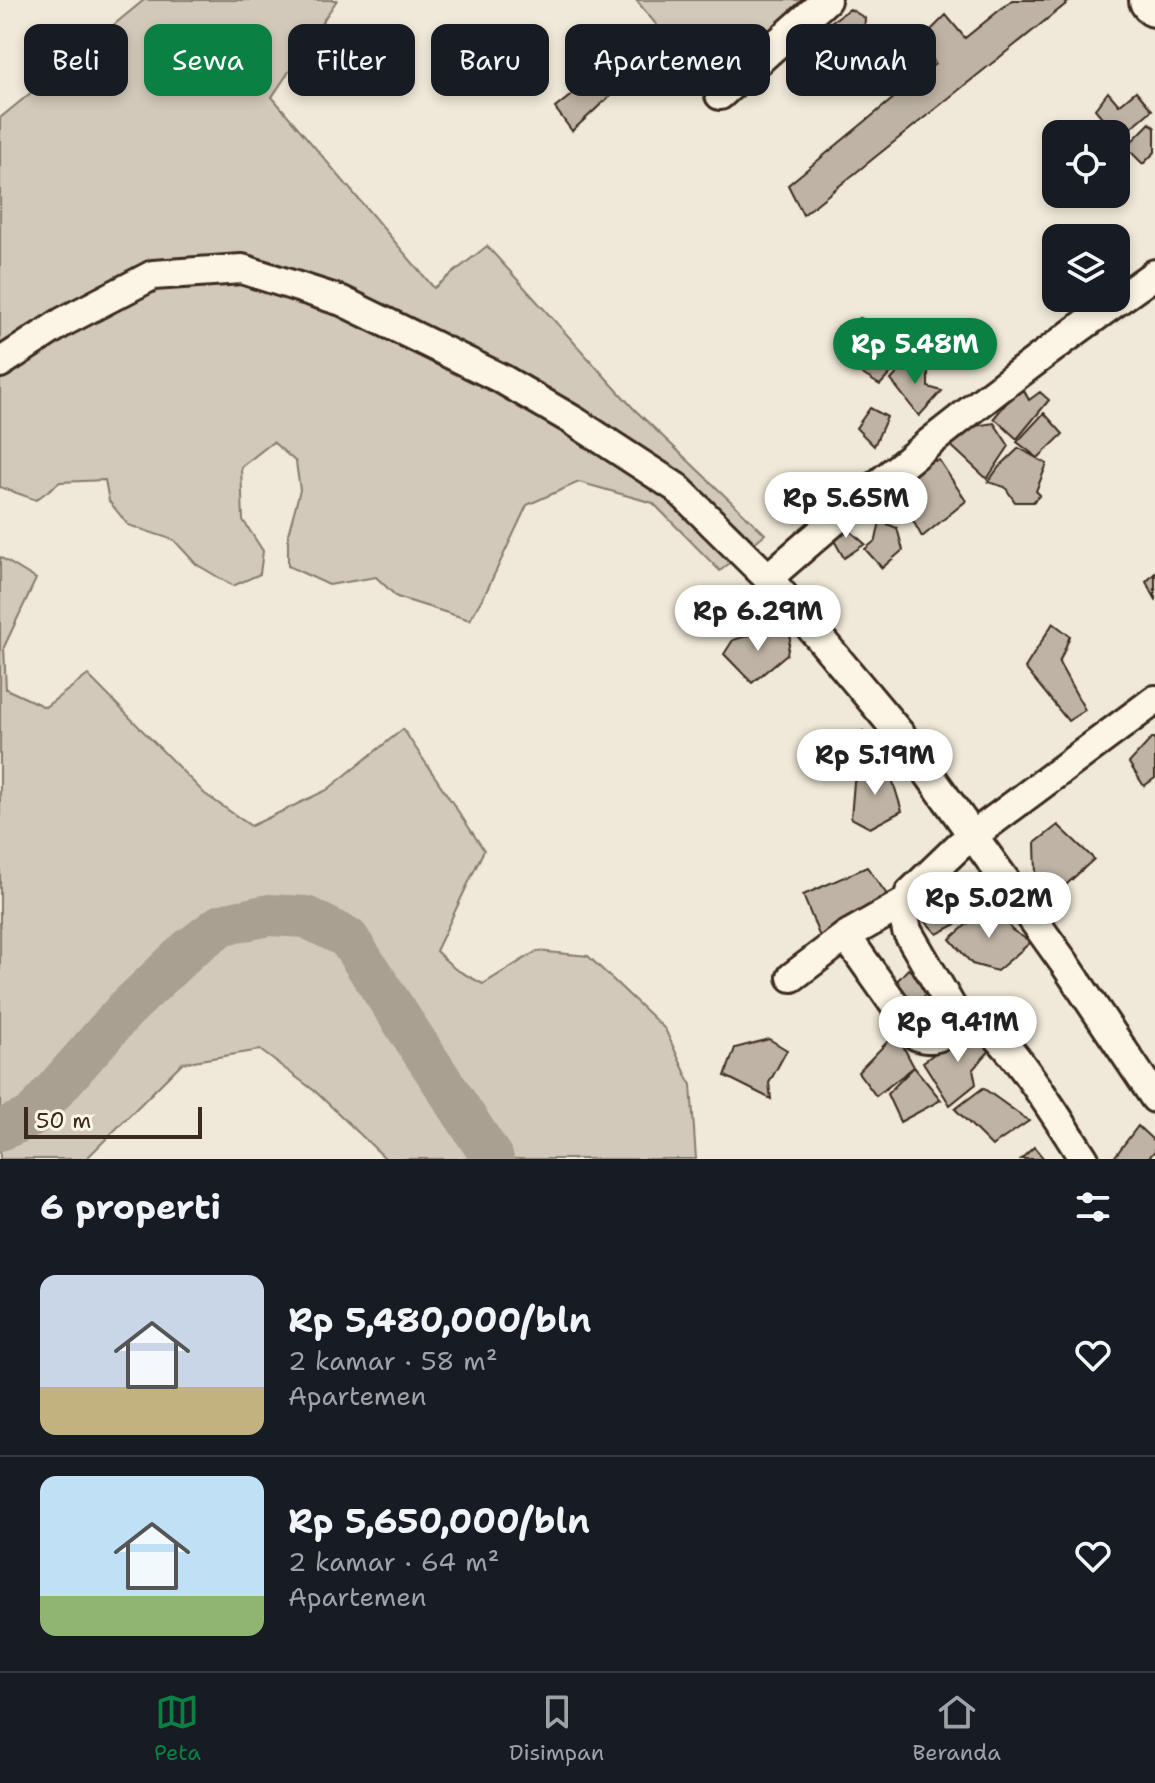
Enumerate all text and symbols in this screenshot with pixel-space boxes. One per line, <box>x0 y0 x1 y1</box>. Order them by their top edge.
chip: Beli <box>24 24 128 96</box>
chip: Sewa <box>144 24 272 96</box>
chip: Filter <box>288 24 415 96</box>
chip: Baru <box>431 24 549 96</box>
chip: Apartemen <box>565 24 770 96</box>
chip: Rumah <box>786 24 936 96</box>
map controls <box>1042 120 1130 312</box>
button: locate <box>1042 120 1130 208</box>
button: layers <box>1042 224 1130 312</box>
pin: Rp 5.48M <box>832 318 998 386</box>
text: Rp 5.48M <box>851 326 979 361</box>
pin: Rp 5.65M <box>763 472 929 540</box>
text: Rp 5.65M <box>783 480 909 515</box>
pin: Rp 6.29M <box>675 585 841 653</box>
text: Rp 6.29M <box>693 593 823 628</box>
pin: Rp 5.19M <box>792 729 958 797</box>
text: Rp 5.19M <box>815 737 935 772</box>
pin: Rp 5.02M <box>906 872 1072 940</box>
text: Rp 5.02M <box>925 880 1053 915</box>
pin: Rp 9.41M <box>875 996 1041 1064</box>
text: Rp 9.41M <box>897 1004 1019 1039</box>
scale bar <box>24 1103 202 1139</box>
text: 50 m <box>36 1106 91 1135</box>
text: 6 properti <box>40 1184 221 1230</box>
icon: filters <box>1071 1185 1115 1229</box>
text: Rp 5,480,000/bln <box>288 1297 591 1343</box>
icon: home <box>104 1307 200 1403</box>
icon: heart <box>1071 1333 1115 1377</box>
text: 2 kamar · 58 m² <box>288 1343 498 1378</box>
text: Apartemen <box>288 1378 427 1413</box>
text: Rp 5,650,000/bln <box>288 1498 590 1544</box>
icon: home <box>104 1508 200 1604</box>
icon: heart <box>1071 1534 1115 1578</box>
text: 2 kamar · 64 m² <box>288 1544 500 1579</box>
text: Apartemen <box>288 1579 427 1614</box>
tab: Peta <box>154 1690 201 1767</box>
tab: Disimpan <box>509 1690 604 1767</box>
tab: Beranda <box>912 1690 1001 1767</box>

